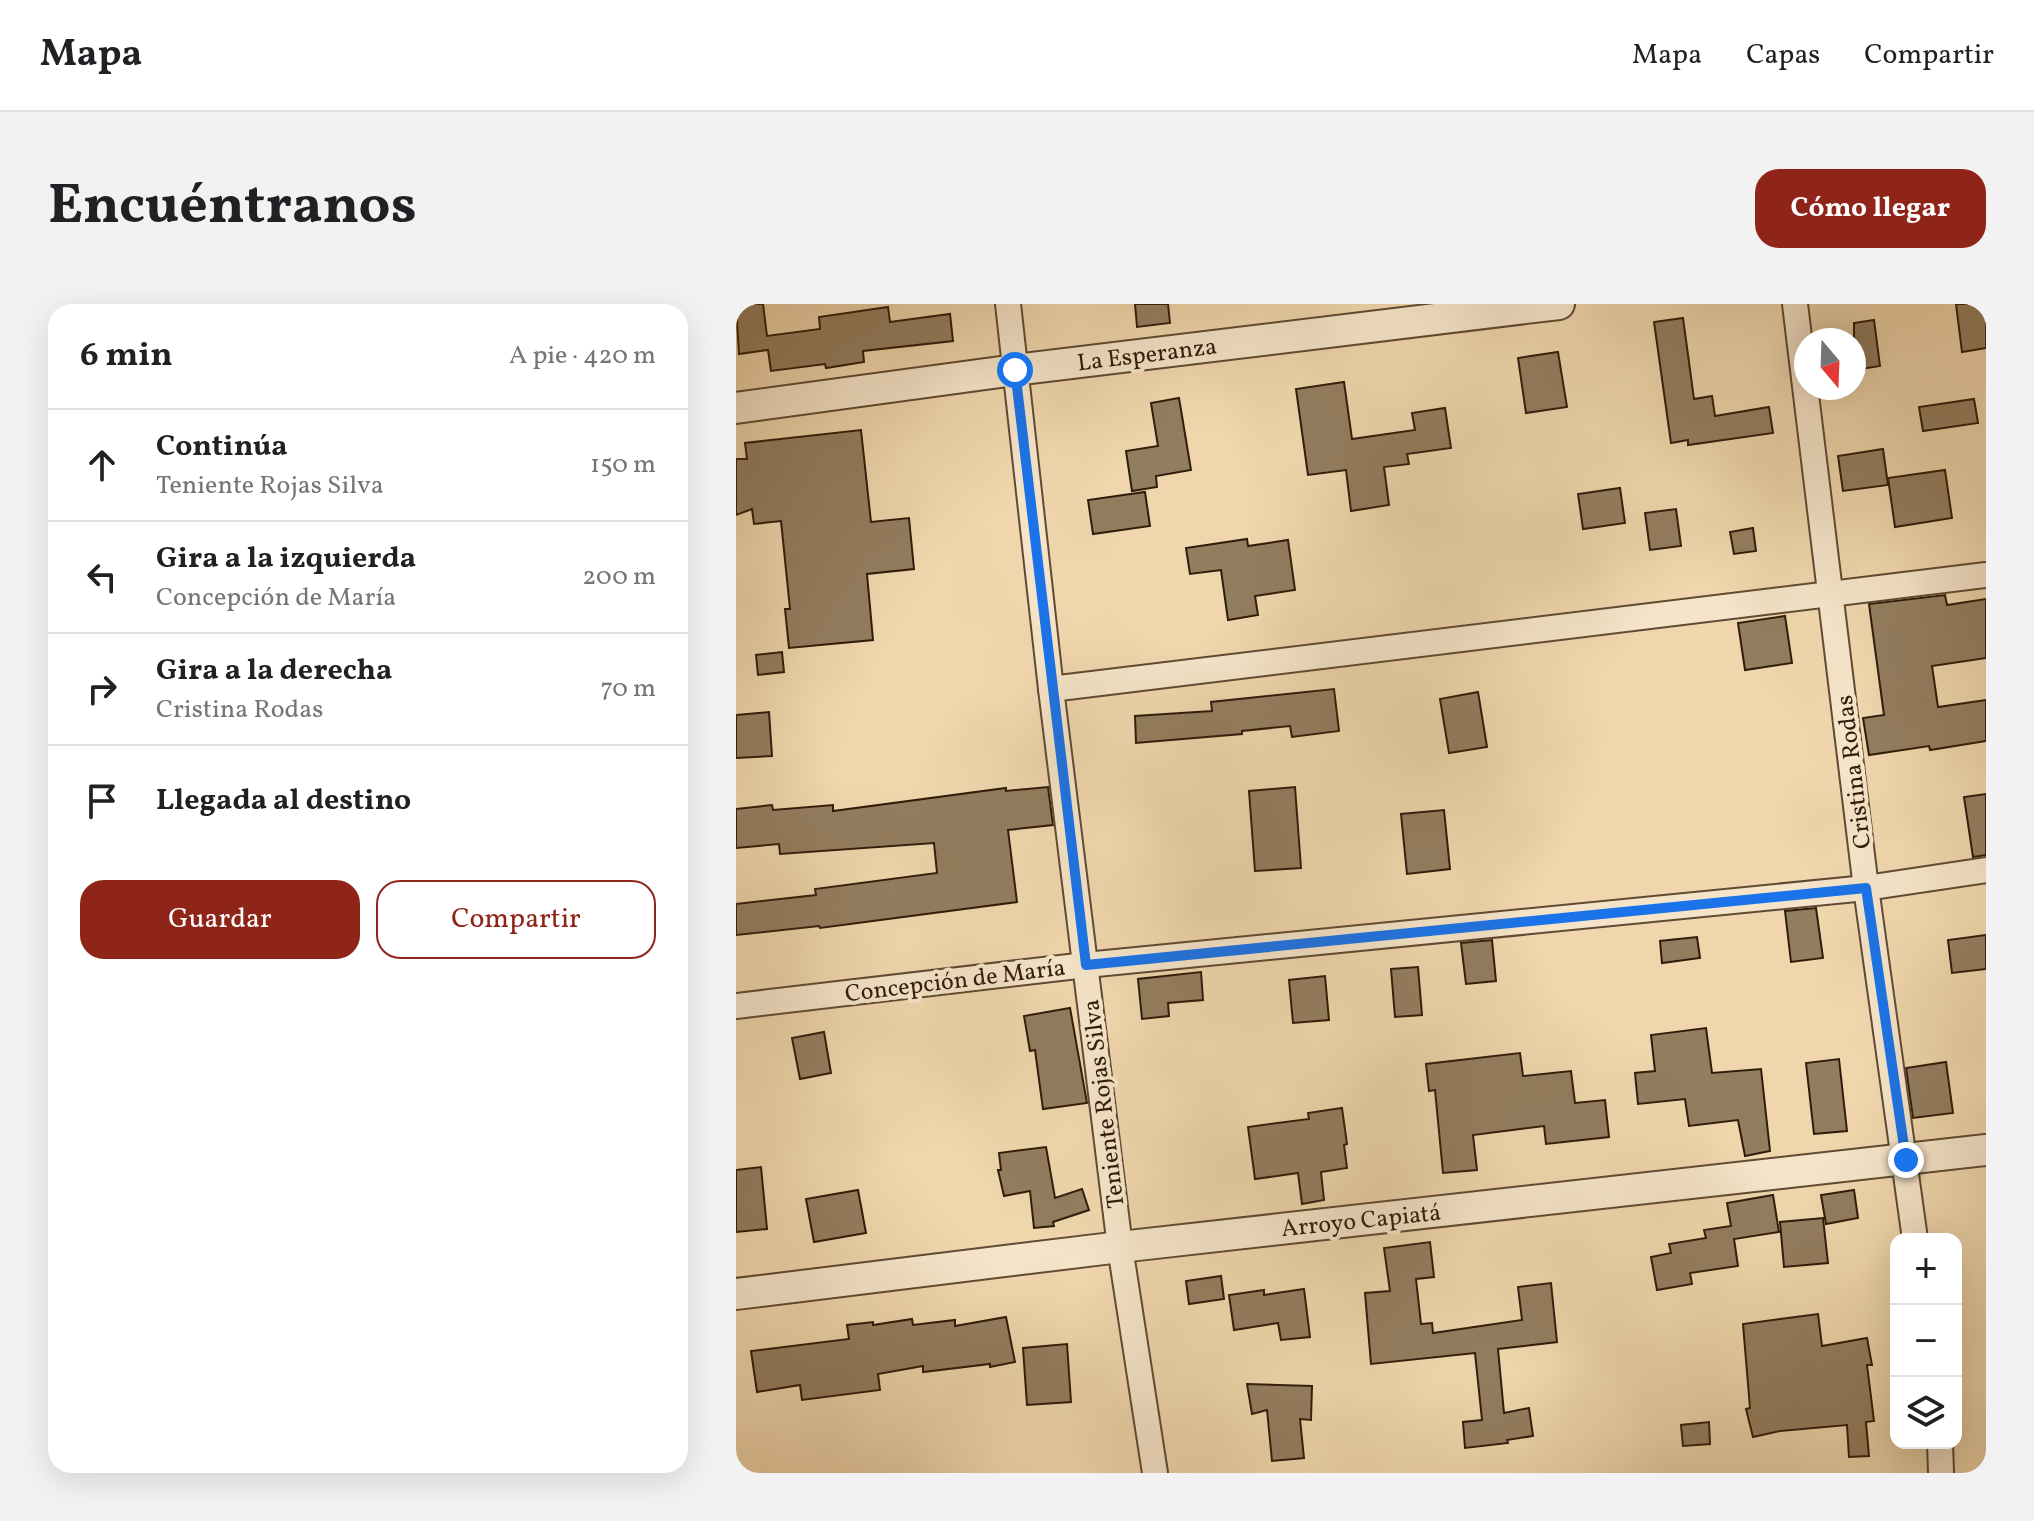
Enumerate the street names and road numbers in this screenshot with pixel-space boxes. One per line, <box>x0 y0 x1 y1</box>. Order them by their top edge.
street label: La Esperanza <box>1076 331 1219 381</box>
street label: Cristina Rodas <box>1829 693 1881 850</box>
street label: Concepción de María <box>843 952 1067 1012</box>
street label: Teniente Rojas Silva <box>1075 997 1135 1210</box>
street label: Arroyo Capiatá <box>1280 1197 1443 1247</box>

